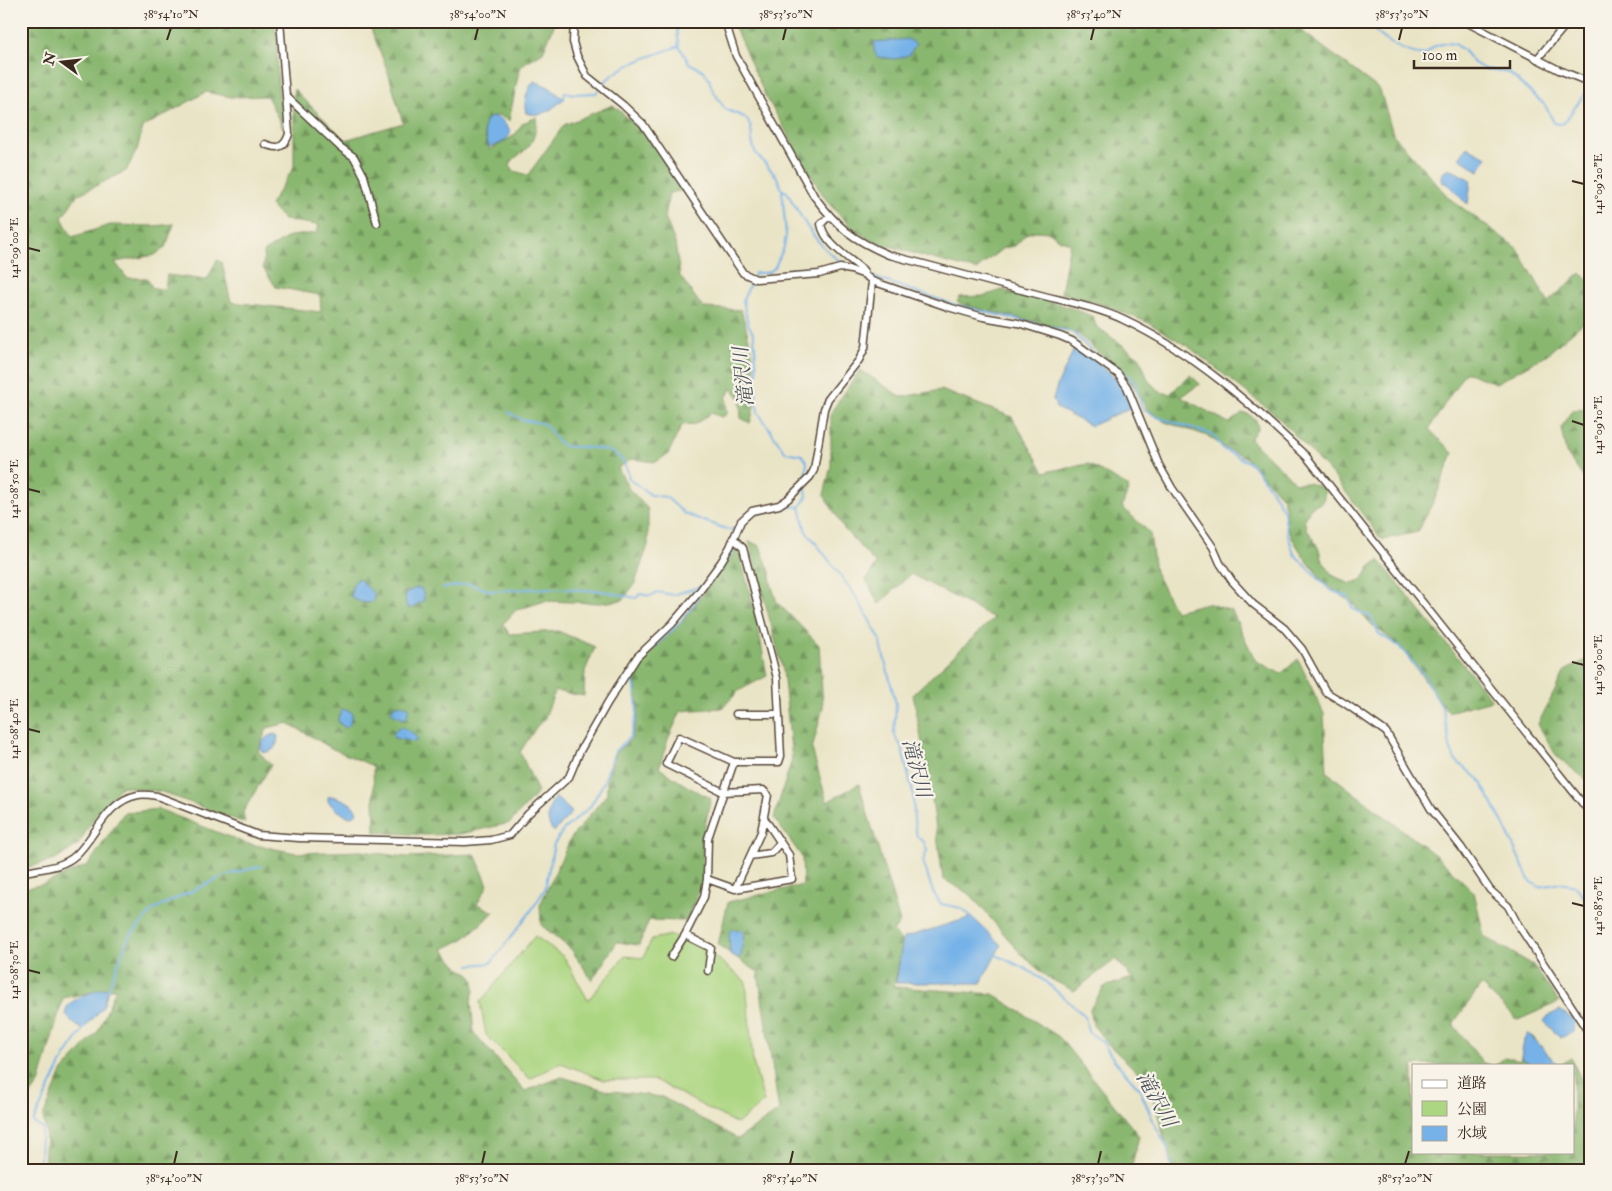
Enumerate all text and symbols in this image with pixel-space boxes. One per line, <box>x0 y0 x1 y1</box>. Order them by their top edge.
text: 38°54'10"N <box>143 7 199 22</box>
text: 38°54'00"N <box>449 7 507 22</box>
text: 38°53'50"N <box>759 7 814 22</box>
text: 38°53'40"N <box>1066 7 1122 22</box>
text: 38°53'30"N <box>1375 7 1429 22</box>
north arrow <box>38 38 88 88</box>
scale bar <box>1414 38 1511 70</box>
text: 100 m <box>1422 46 1458 65</box>
text: N <box>40 50 60 68</box>
text: 141°09'20"E <box>1591 153 1606 214</box>
text: 141°09'00"E <box>7 217 22 278</box>
water label: 滝沢川 <box>728 344 759 408</box>
text: 141°09'10"E <box>1591 395 1606 454</box>
text: 141°08'50"E <box>7 459 22 519</box>
text: 141°09'00"E <box>1591 634 1606 695</box>
text: 141°08'40"E <box>7 698 22 759</box>
water label: 滝沢川 <box>897 736 937 802</box>
text: 141°08'50"E <box>1591 876 1606 936</box>
text: 141°08'30"E <box>7 940 22 999</box>
legend <box>1412 1064 1574 1154</box>
water label: 滝沢川 <box>1131 1067 1183 1133</box>
text: 道路 <box>1457 1074 1487 1093</box>
text: 公園 <box>1457 1100 1487 1119</box>
text: 水域 <box>1457 1124 1487 1143</box>
text: 38°54'00"N <box>145 1171 203 1186</box>
text: 38°53'50"N <box>455 1171 510 1186</box>
text: 38°53'40"N <box>762 1171 818 1186</box>
text: 38°53'30"N <box>1071 1171 1125 1186</box>
text: 38°53'20"N <box>1377 1171 1433 1186</box>

